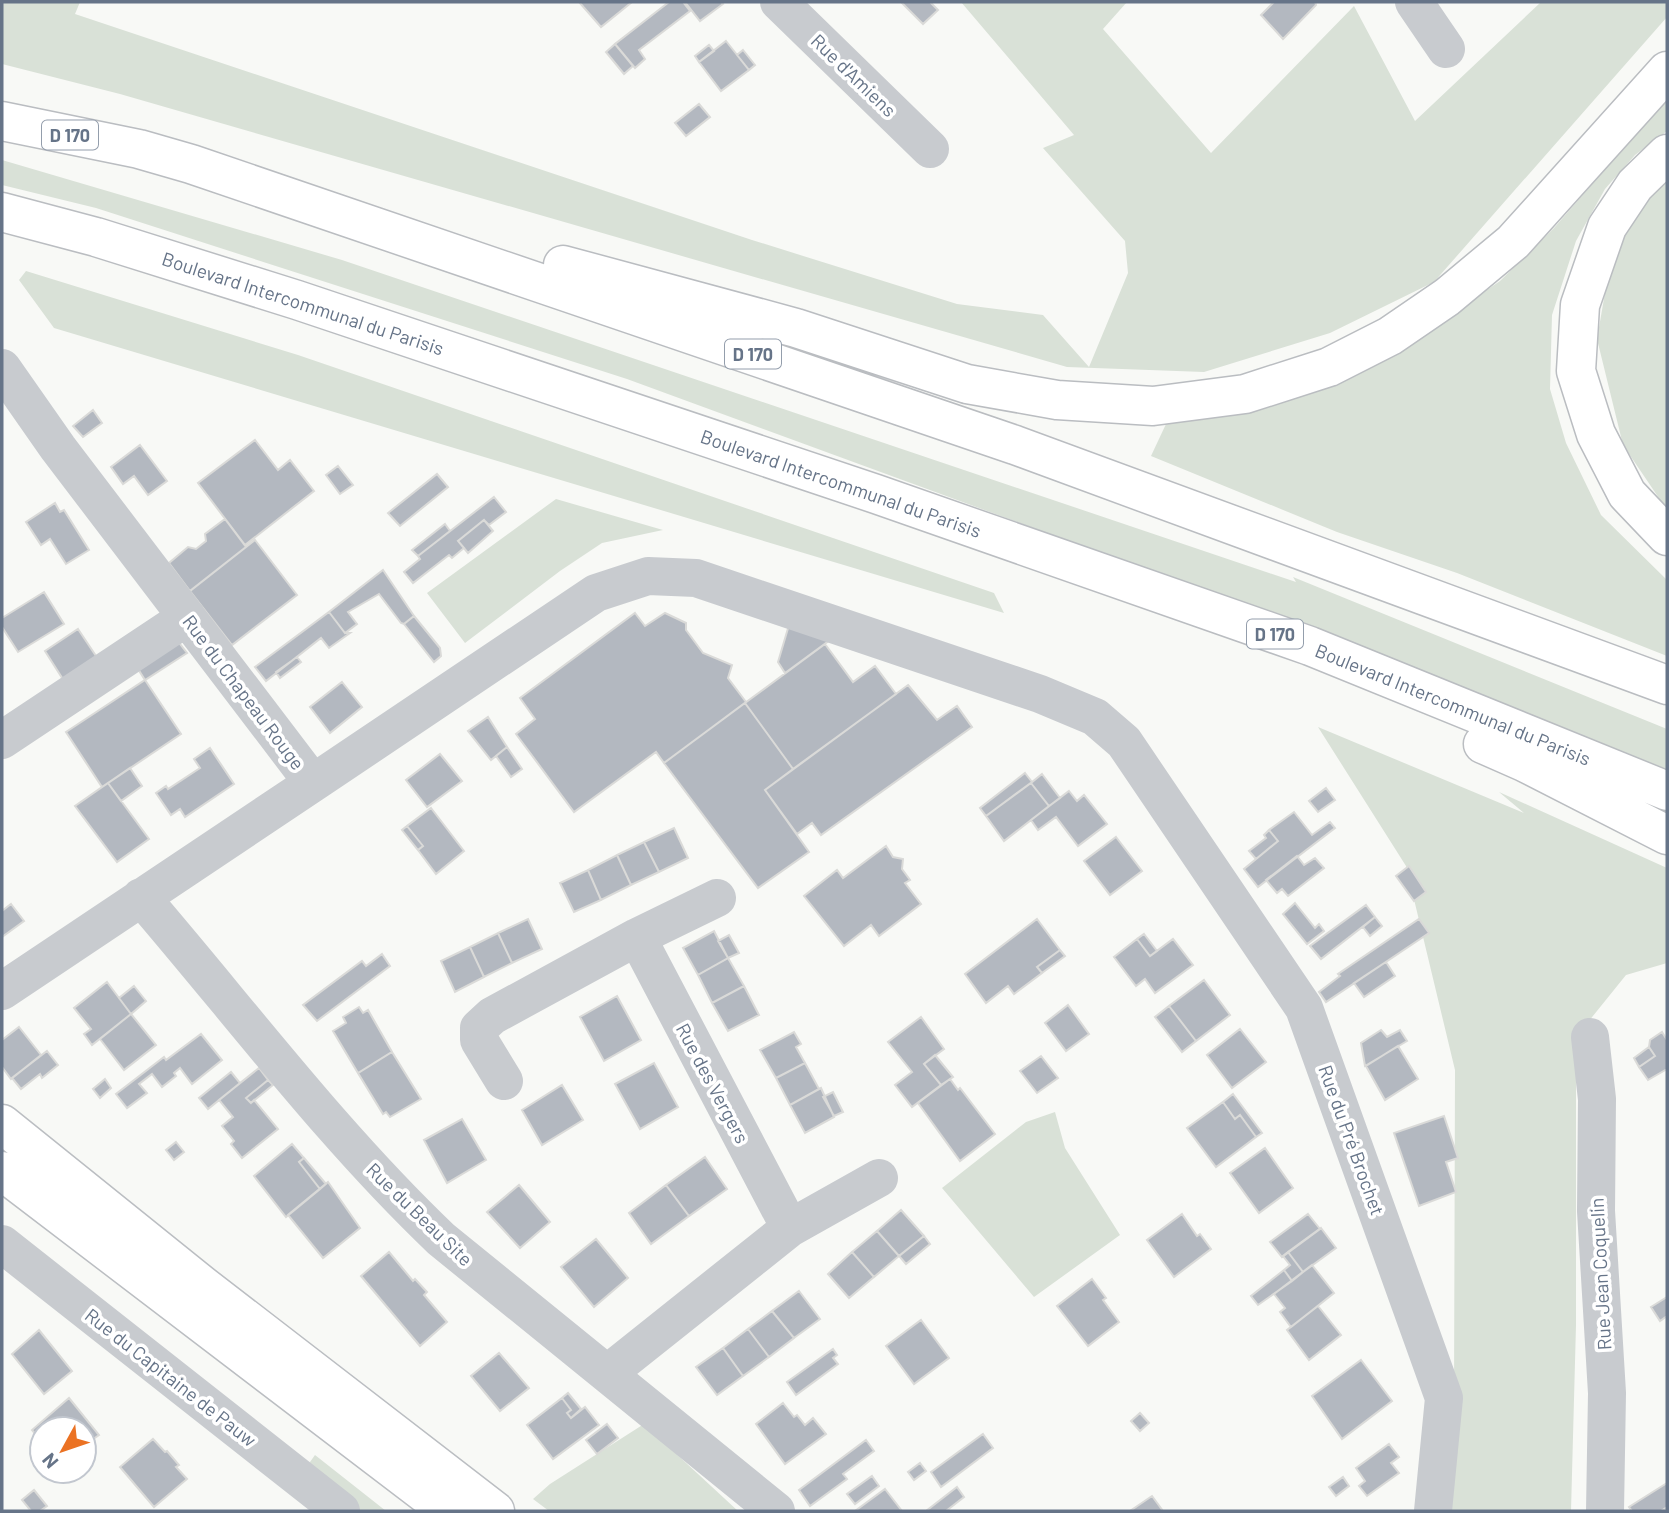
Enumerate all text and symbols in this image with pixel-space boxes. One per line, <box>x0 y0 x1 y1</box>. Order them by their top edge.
street label: Rue d'Amiens <box>807 29 901 121</box>
road number: D 170 <box>42 120 98 150</box>
street label: Boulevard Intercommunal du Parisis <box>159 246 447 360</box>
road number: D 170 <box>725 340 781 368</box>
street label: Boulevard Intercommunal du Parisis <box>698 424 984 542</box>
street label: Rue du Chapeau Rouge <box>178 610 310 774</box>
road number: D 170 <box>1247 620 1303 648</box>
street label: Boulevard Intercommunal du Parisis <box>1312 638 1594 770</box>
street label: Rue des Vergers <box>672 1019 754 1147</box>
street label: Rue du Pré Brochet <box>1314 1062 1390 1218</box>
street label: Rue du Beau Site <box>362 1158 478 1270</box>
street label: Rue Jean Coquelin <box>1585 1197 1615 1351</box>
street label: Rue du Capitaine de Pauw <box>81 1303 261 1451</box>
north arrow <box>28 1415 98 1485</box>
text: N <box>37 1449 62 1473</box>

